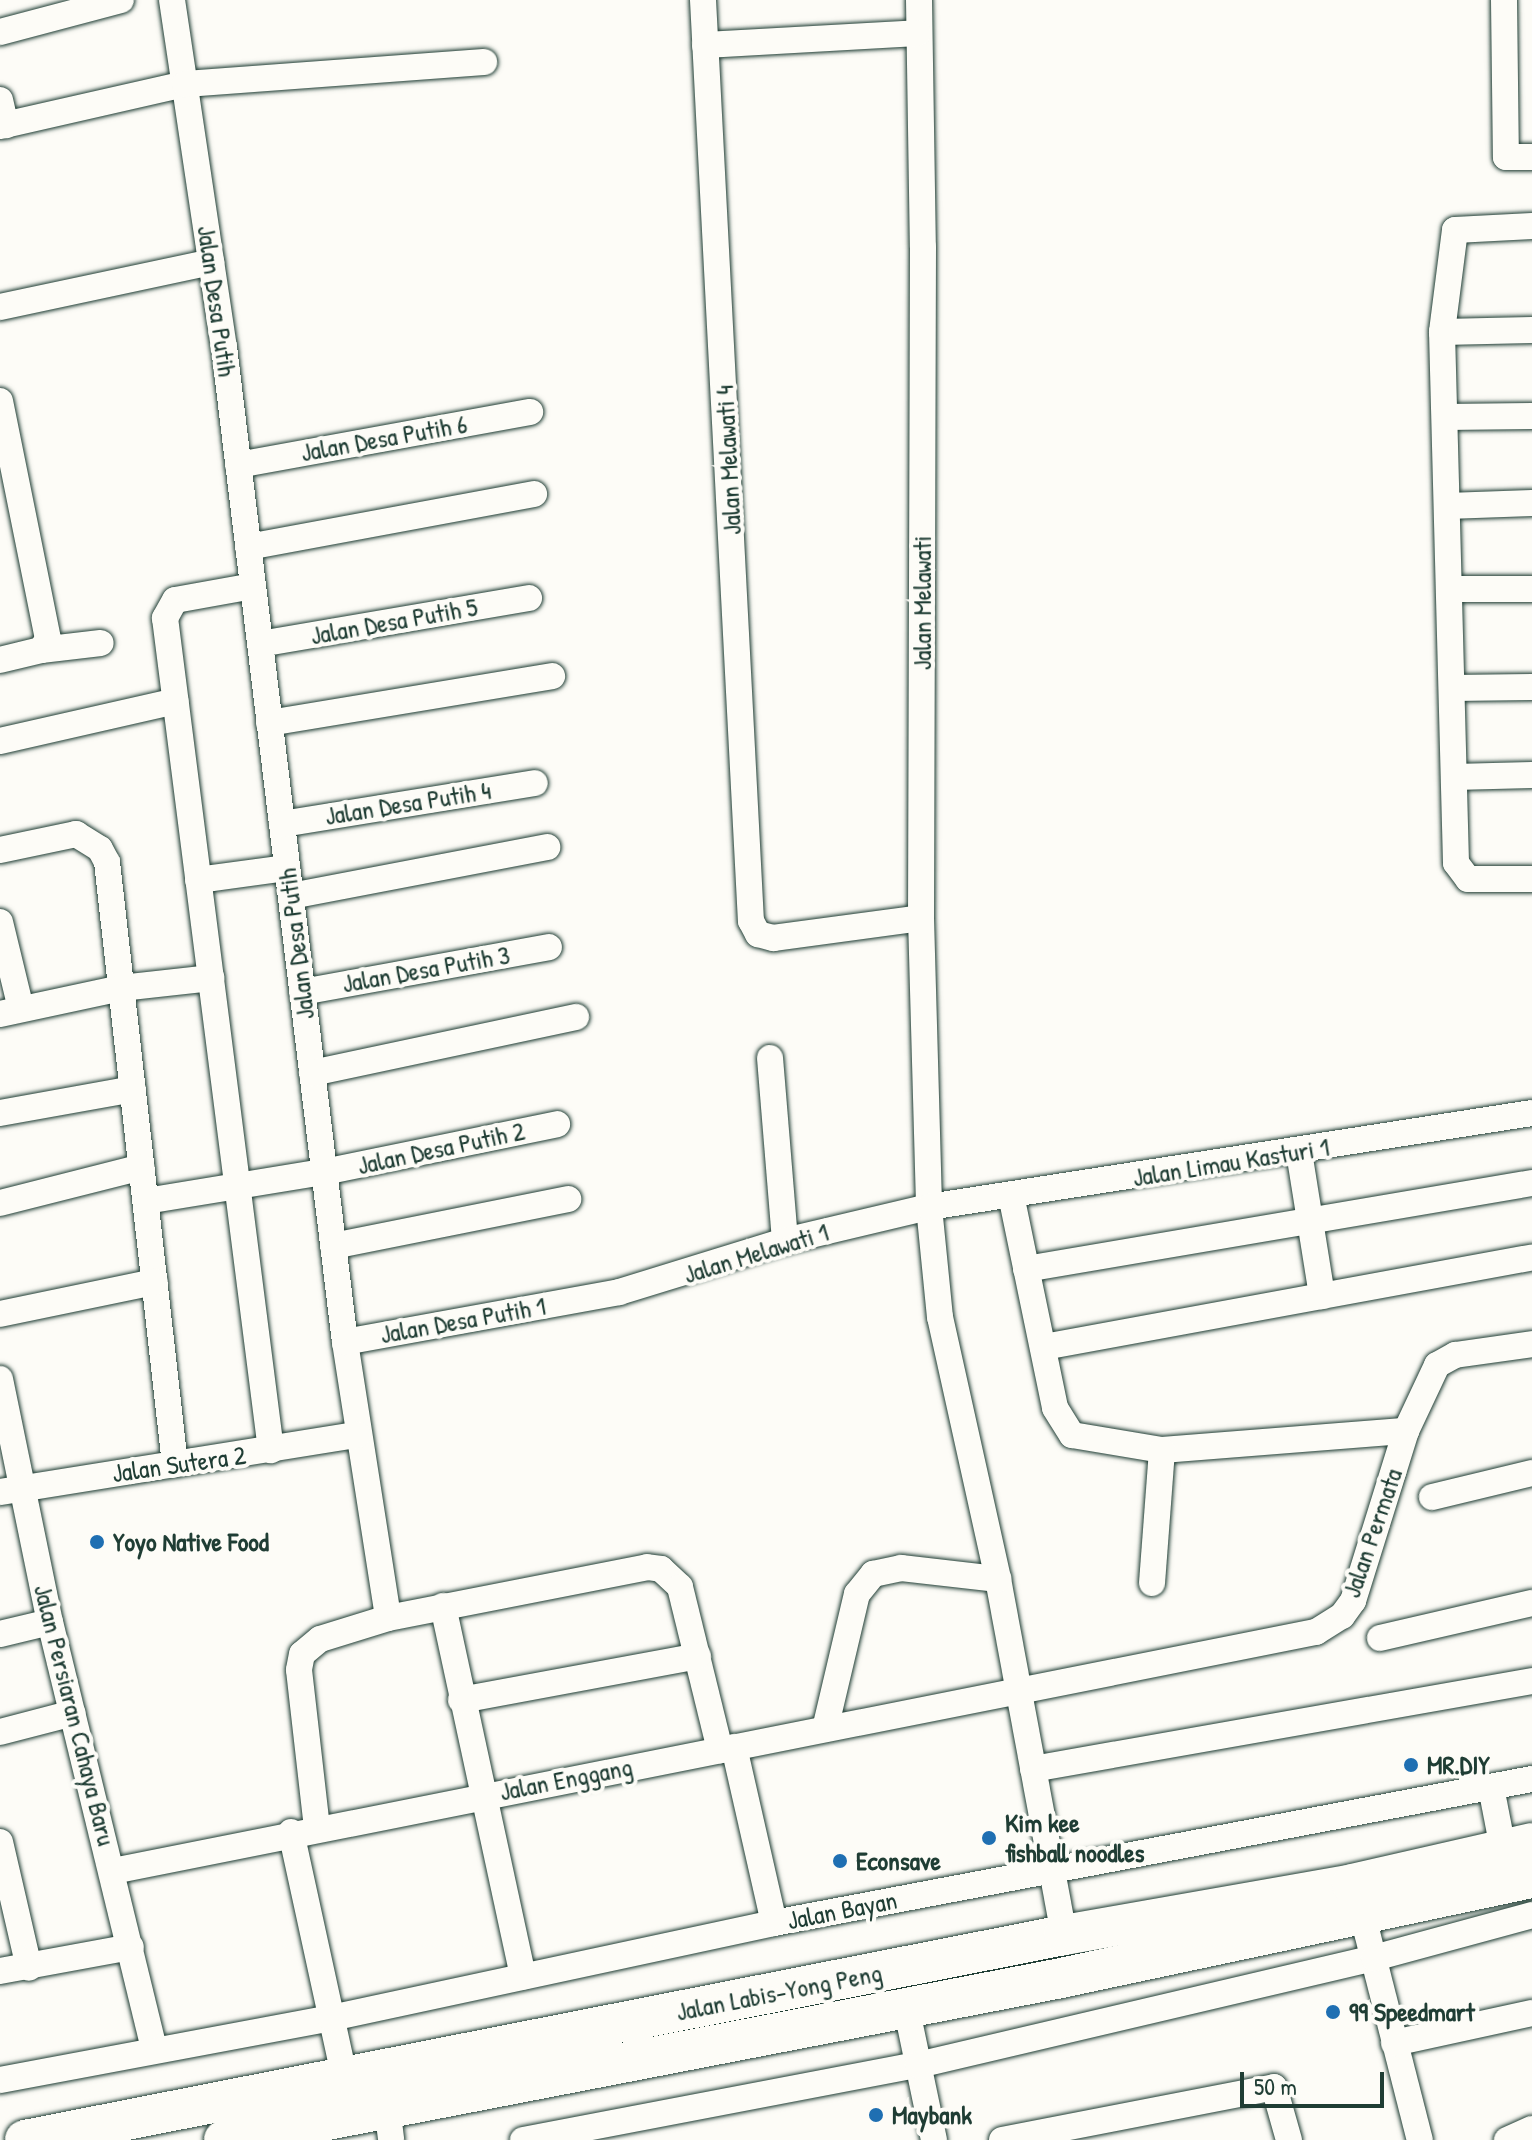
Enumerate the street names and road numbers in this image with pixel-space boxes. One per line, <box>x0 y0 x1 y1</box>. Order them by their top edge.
street label: Jalan Desa Putih <box>191 224 243 378</box>
street label: Jalan Melawati 4 <box>708 384 748 536</box>
street label: Jalan Desa Putih 6 <box>298 408 470 468</box>
street label: Jalan Melawati <box>906 536 938 670</box>
street label: Jalan Desa Putih 5 <box>308 591 480 651</box>
street label: Jalan Desa Putih 4 <box>323 774 493 832</box>
street label: Jalan Desa Putih <box>271 867 321 1021</box>
street label: Jalan Desa Putih 3 <box>340 939 512 999</box>
street label: Jalan Desa Putih 2 <box>354 1115 528 1181</box>
street label: Jalan Limau Kasturi 1 <box>1130 1131 1332 1193</box>
street label: Jalan Melawati 1 <box>680 1216 832 1290</box>
street label: Jalan Desa Putih 1 <box>378 1290 548 1350</box>
street label: Jalan Sutera 2 <box>110 1439 248 1489</box>
street label: Jalan Permata <box>1335 1464 1409 1602</box>
street label: Jalan Persiaran Cahaya Baru <box>27 1581 123 1849</box>
street label: Jalan Enggang <box>497 1751 635 1807</box>
street label: Jalan Bayan <box>785 1884 899 1936</box>
street label: Jalan Labis-Yong Peng <box>673 1957 885 2027</box>

